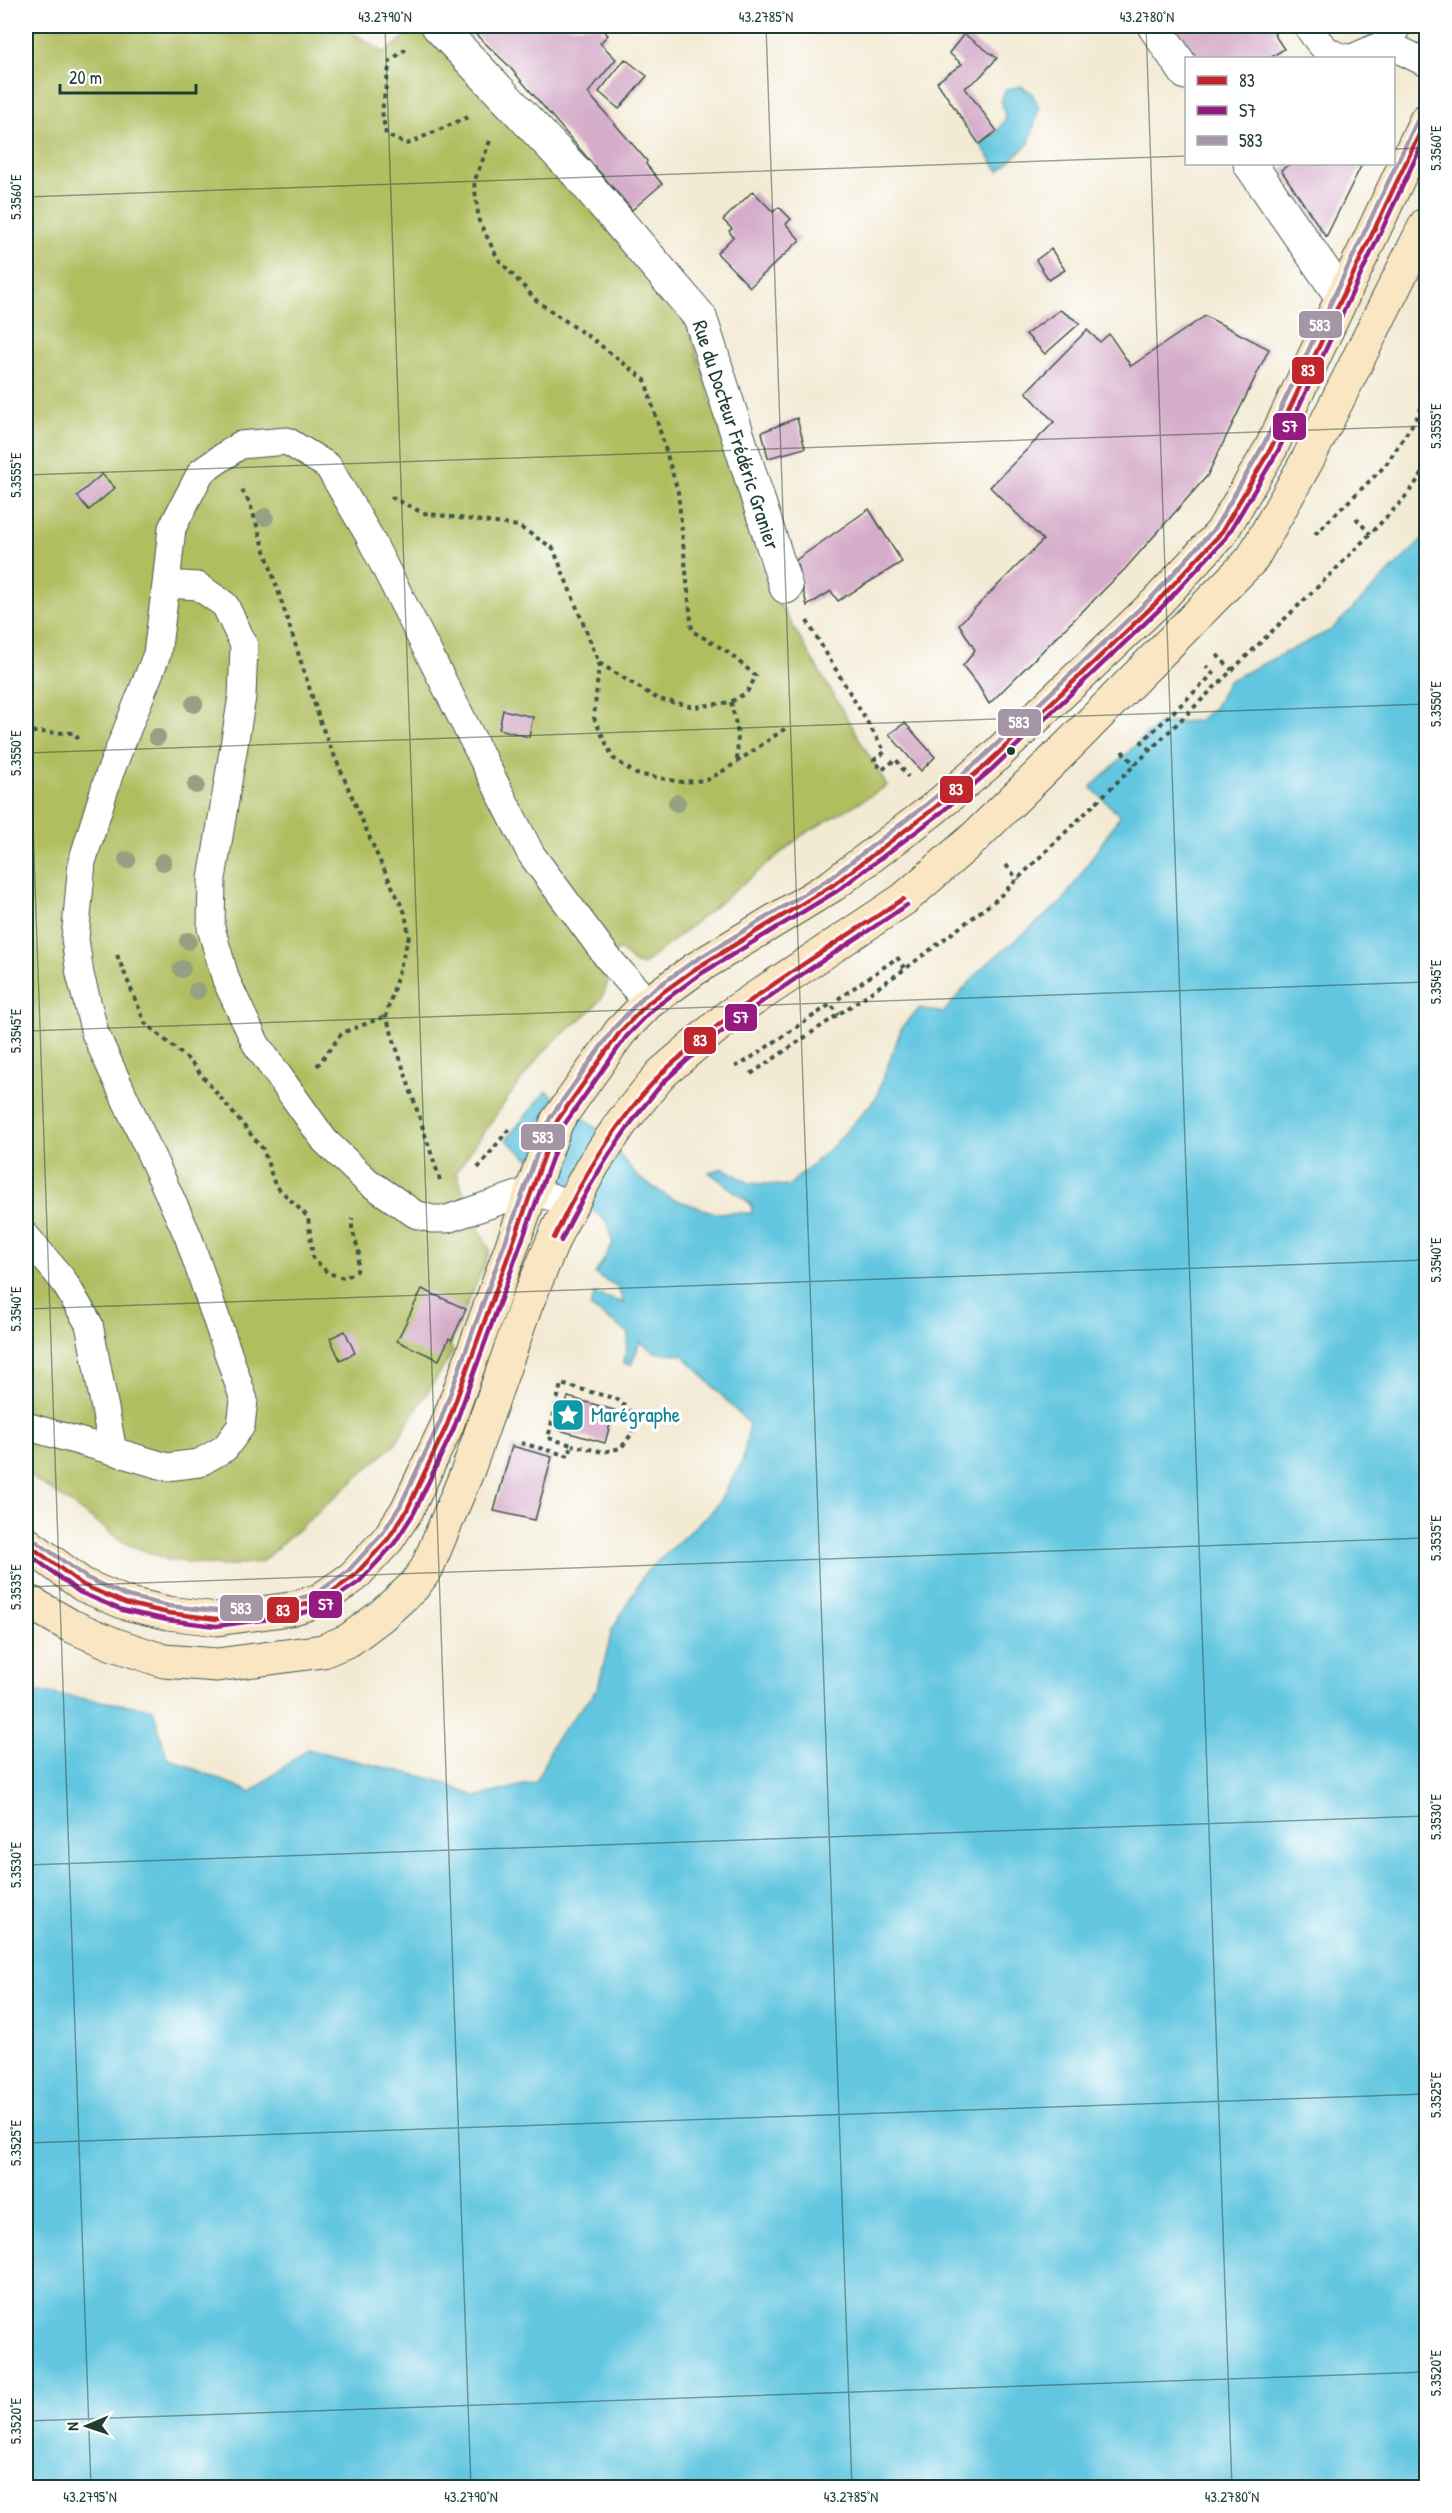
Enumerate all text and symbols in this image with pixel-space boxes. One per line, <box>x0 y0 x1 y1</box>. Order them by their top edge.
text: 43.2790°N <box>358 6 412 27</box>
text: 43.2785°N <box>739 6 793 27</box>
text: 43.2780°N <box>1120 6 1174 27</box>
scale bar <box>60 57 196 95</box>
legend <box>1185 57 1395 165</box>
text: 20 m <box>69 65 102 90</box>
text: 83 <box>1239 68 1255 93</box>
text: S7 <box>1239 98 1256 123</box>
text: 5.3560°E <box>1425 125 1446 171</box>
text: 583 <box>1239 128 1262 153</box>
text: 5.3560°E <box>5 174 26 220</box>
line badge: 583 <box>1298 310 1343 339</box>
text: 583 <box>1310 314 1330 336</box>
street label: Rue du Docteur Frédéric Granier <box>686 316 787 553</box>
line badge: 83 <box>1291 356 1325 385</box>
text: 83 <box>1301 359 1315 381</box>
text: 5.3555°E <box>1425 403 1446 449</box>
line badge: S7 <box>1272 412 1307 441</box>
text: S7 <box>1282 415 1298 437</box>
text: 5.3555°E <box>5 452 26 498</box>
text: 5.3550°E <box>1425 681 1446 727</box>
line badge: 583 <box>997 708 1042 737</box>
text: 583 <box>1009 711 1029 733</box>
text: 5.3550°E <box>5 730 26 776</box>
unlabelled marker <box>1005 745 1017 757</box>
line badge: 83 <box>939 775 974 804</box>
text: 83 <box>949 778 963 800</box>
text: 5.3545°E <box>1425 959 1446 1004</box>
line badge: S7 <box>724 1003 758 1032</box>
text: S7 <box>733 1006 749 1028</box>
text: 5.3545°E <box>5 1008 26 1053</box>
line badge: 83 <box>683 1026 717 1055</box>
text: 83 <box>693 1029 707 1051</box>
line badge: 583 <box>520 1123 566 1151</box>
text: 583 <box>533 1126 553 1148</box>
text: 5.3540°E <box>1425 1237 1446 1283</box>
text: 5.3540°E <box>5 1286 26 1332</box>
place icon: Marégraphe <box>550 1397 586 1433</box>
place label: Marégraphe <box>591 1400 680 1429</box>
text: 5.3535°E <box>1425 1515 1446 1561</box>
text: 5.3535°E <box>5 1564 26 1610</box>
line badge: S7 <box>308 1590 343 1619</box>
text: S7 <box>318 1593 334 1615</box>
line badge: 583 <box>219 1594 264 1622</box>
line badge: 83 <box>266 1596 300 1624</box>
text: 583 <box>231 1597 251 1619</box>
text: 83 <box>276 1599 290 1621</box>
text: 5.3530°E <box>1425 1794 1446 1840</box>
text: 5.3530°E <box>5 1842 26 1888</box>
text: 5.3525°E <box>1425 2072 1446 2118</box>
text: 5.3525°E <box>5 2120 26 2166</box>
text: 5.3520°E <box>1425 2349 1446 2396</box>
north arrow <box>57 2396 117 2456</box>
text: 5.3520°E <box>5 2397 26 2444</box>
text: N <box>61 2421 83 2431</box>
text: 43.2795°N <box>63 2486 117 2507</box>
text: 43.2790°N <box>444 2486 498 2507</box>
text: 43.2785°N <box>824 2486 878 2507</box>
text: 43.2780°N <box>1205 2486 1259 2507</box>

